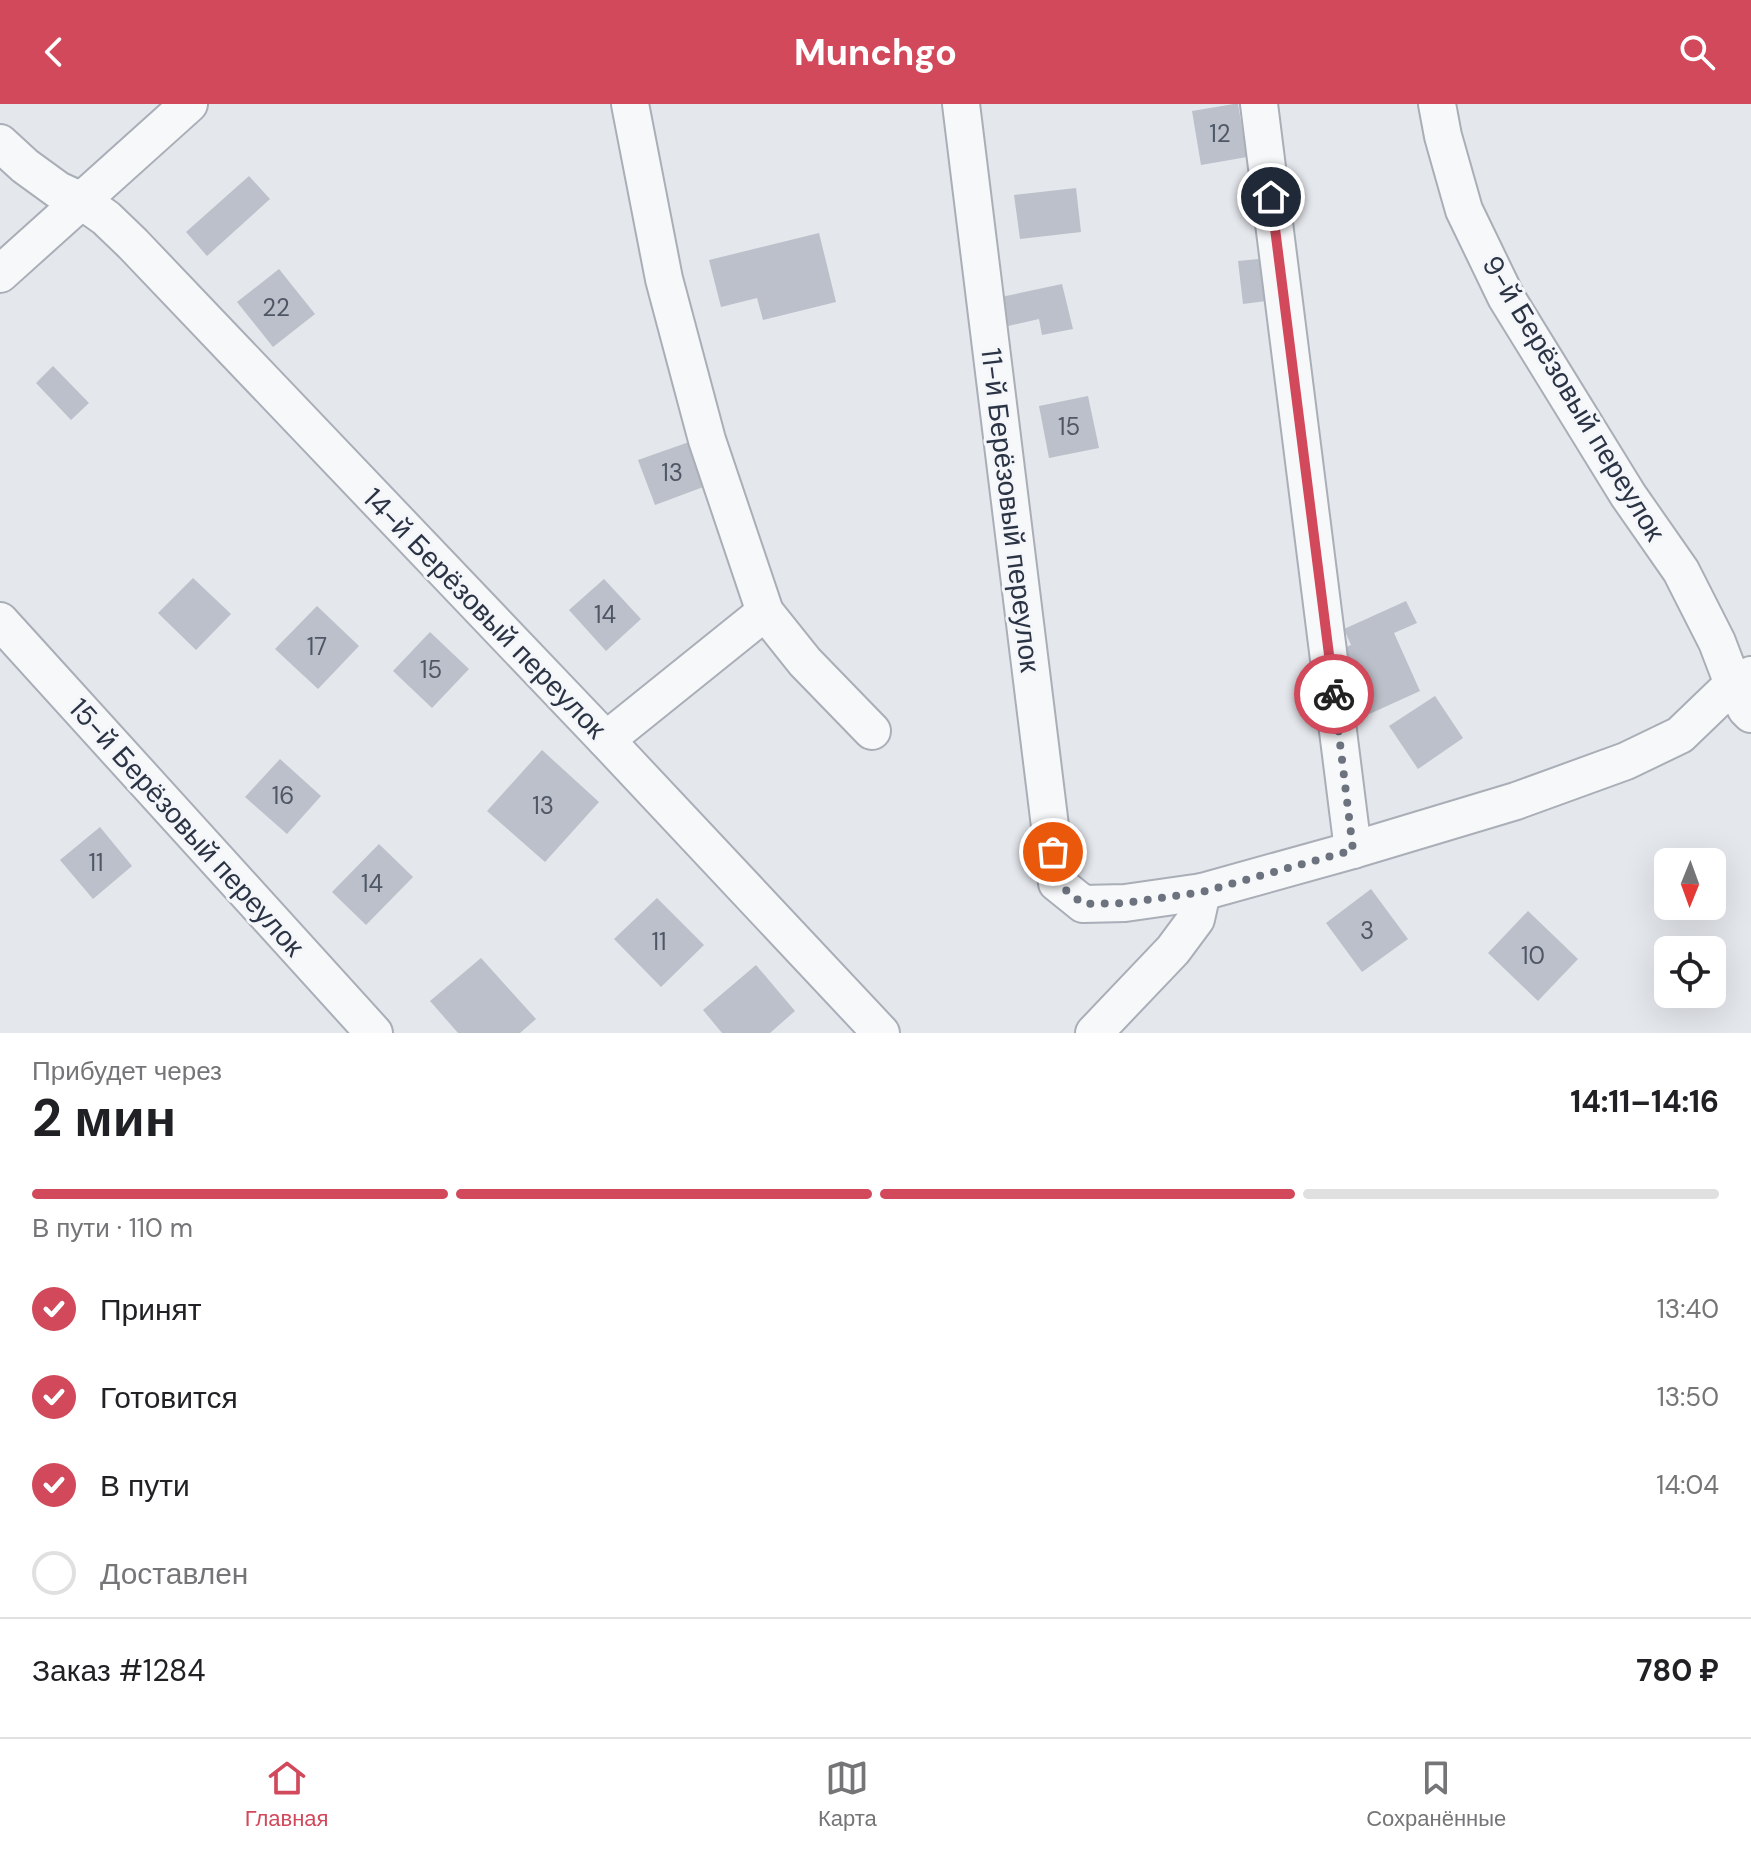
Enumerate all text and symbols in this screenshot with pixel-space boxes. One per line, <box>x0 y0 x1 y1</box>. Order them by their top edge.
text: Munchgo <box>794 29 957 76</box>
icon: back <box>32 30 76 74</box>
icon: search <box>1675 30 1719 74</box>
house number: 12 <box>1209 118 1231 149</box>
pin <box>1237 163 1305 231</box>
icon: home <box>1249 175 1293 219</box>
street label: 9-й Берёзовый переулок <box>1474 249 1674 548</box>
house number: 22 <box>262 292 290 323</box>
street label: 11-й Берёзовый переулок <box>972 346 1049 675</box>
house number: 15 <box>1058 411 1080 442</box>
house number: 13 <box>661 457 683 488</box>
street label: 14-й Берёзовый переулок <box>357 481 613 745</box>
house number: 14 <box>594 601 616 629</box>
house number: 17 <box>307 631 327 662</box>
house number: 15 <box>420 654 442 685</box>
courier <box>1294 654 1374 734</box>
icon: bike <box>1312 672 1356 716</box>
street label: 15-й Берёзовый переулок <box>61 691 313 965</box>
house number: 16 <box>272 780 294 811</box>
house number: 13 <box>532 790 554 821</box>
pin <box>1019 818 1087 886</box>
icon: bag <box>1031 830 1075 874</box>
house number: 11 <box>89 847 103 878</box>
north arrow <box>1654 848 1726 920</box>
map controls <box>1654 848 1726 1008</box>
house number: 14 <box>361 868 383 899</box>
house number: 3 <box>1360 915 1374 946</box>
house number: 11 <box>652 926 666 957</box>
button: locate <box>1654 936 1726 1008</box>
house number: 10 <box>1521 940 1545 971</box>
text: Прибудет через <box>32 1054 222 1088</box>
text: 14:11–14:16 <box>1570 1082 1719 1121</box>
text: 2 мин <box>32 1084 176 1152</box>
text: В пути · 110 m <box>32 1211 193 1245</box>
icon: check <box>32 1287 76 1331</box>
text: Принят <box>100 1290 202 1329</box>
text: 13:40 <box>1657 1292 1719 1326</box>
icon: check <box>32 1375 76 1419</box>
text: Готовится <box>100 1378 238 1417</box>
text: 13:50 <box>1657 1380 1719 1414</box>
icon: check <box>32 1463 76 1507</box>
text: В пути <box>100 1466 190 1505</box>
text: 14:04 <box>1656 1468 1719 1502</box>
text: Доставлен <box>100 1554 248 1593</box>
text: Заказ #1284 <box>32 1651 205 1690</box>
text: 780 ₽ <box>1636 1651 1719 1690</box>
tab: Главная <box>245 1756 328 1833</box>
tab: Карта <box>818 1756 877 1833</box>
tab: Сохранённые <box>1366 1756 1506 1833</box>

